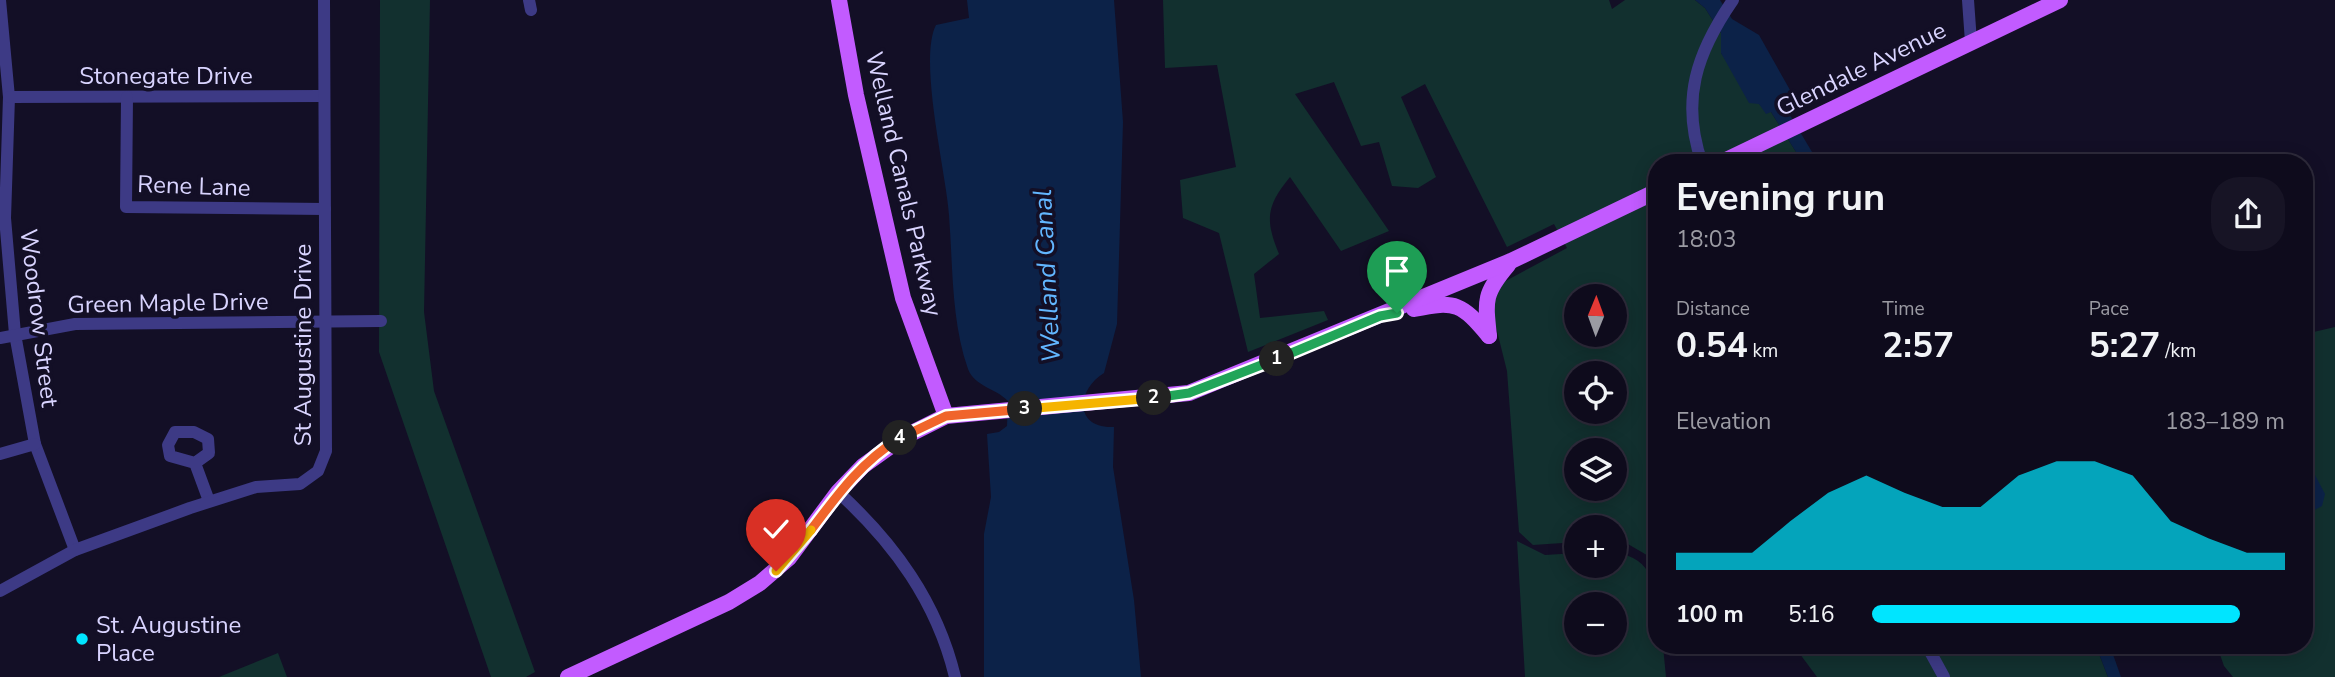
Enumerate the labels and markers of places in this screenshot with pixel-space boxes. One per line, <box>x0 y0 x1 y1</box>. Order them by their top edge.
pin <box>1367 241 1427 313</box>
pin: 1 <box>1260 342 1294 376</box>
pin: 2 <box>1136 380 1172 416</box>
pin: 3 <box>1007 392 1042 426</box>
pin: 4 <box>883 420 918 456</box>
pin <box>746 499 806 571</box>
place label: St. Augustine Place <box>96 609 241 669</box>
marker: St. Augustine Place <box>74 631 90 647</box>

